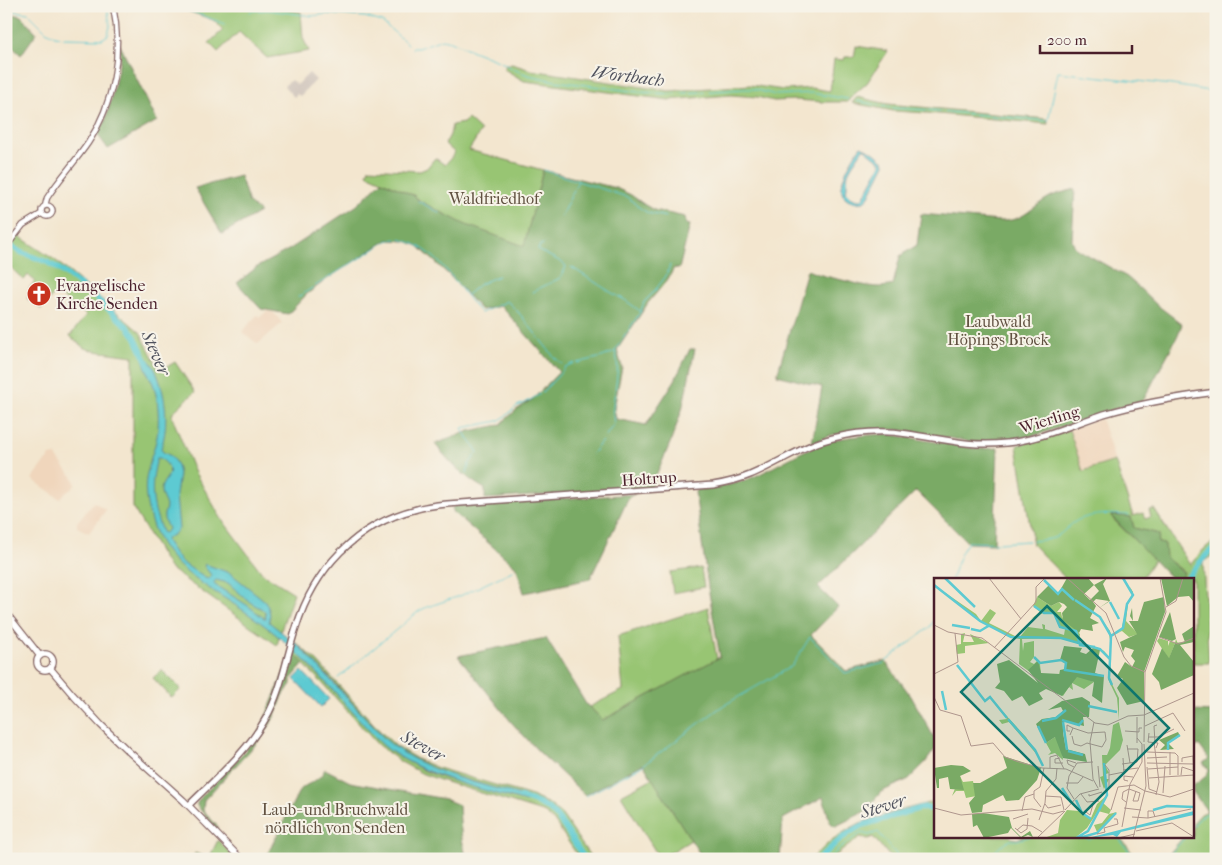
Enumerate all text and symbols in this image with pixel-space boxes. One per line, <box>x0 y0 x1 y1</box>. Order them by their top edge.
scale bar <box>1040 22 1132 54</box>
text: 200 m <box>1047 31 1087 49</box>
water label: Wortbach <box>590 62 666 91</box>
park label: Waldfriedhof <box>448 189 543 208</box>
place label: Evangelische Kirche Senden <box>56 276 158 313</box>
church icon: Evangelische Kirche Senden <box>26 281 52 307</box>
park label: Laubwald Höpings Brock <box>947 312 1050 349</box>
water label: Stever <box>136 327 175 381</box>
street label: Wierling <box>1016 401 1082 438</box>
street label: Holtrup <box>621 467 677 490</box>
inset map <box>934 578 1194 838</box>
water label: Stever <box>396 725 450 768</box>
water label: Stever <box>857 789 910 824</box>
park label: Laub- und Bruchwald nördlich von Senden <box>262 800 409 837</box>

